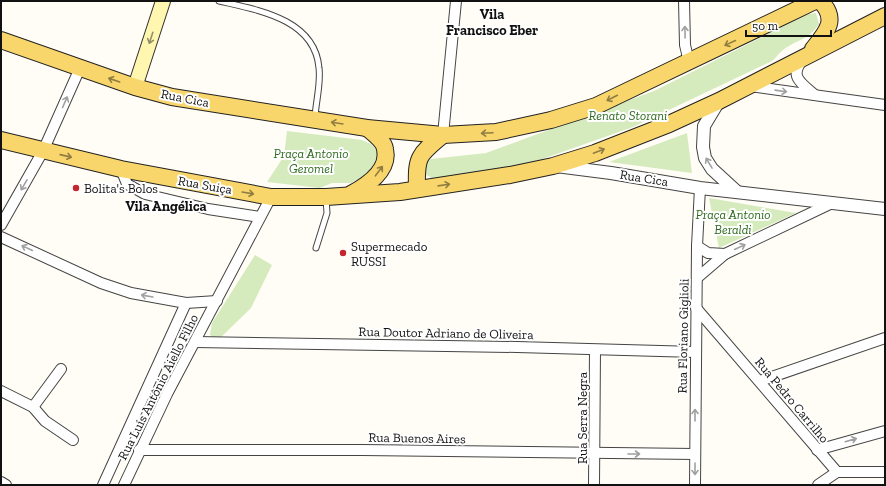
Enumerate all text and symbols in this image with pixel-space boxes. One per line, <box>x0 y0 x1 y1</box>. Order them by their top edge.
district label: Vila Francisco Eber <box>446 6 538 39</box>
scale bar <box>746 12 831 38</box>
text: 50 m <box>752 19 779 33</box>
one-way arrow <box>681 26 689 39</box>
one-way arrow <box>147 31 154 44</box>
one-way arrow <box>724 40 736 47</box>
one-way arrow <box>108 76 121 83</box>
street label: Rua Cica <box>160 86 211 110</box>
one-way arrow <box>774 87 787 94</box>
one-way arrow <box>606 94 618 102</box>
one-way arrow <box>62 97 69 109</box>
park label: Renato Storani <box>589 108 667 123</box>
one-way arrow <box>331 119 344 127</box>
one-way arrow <box>481 129 494 136</box>
park label: Praça Antonio Geromel <box>273 146 349 176</box>
one-way arrow <box>592 147 604 155</box>
one-way arrow <box>59 153 72 160</box>
one-way arrow <box>704 157 712 169</box>
one-way arrow <box>375 166 384 177</box>
street label: Rua Cica <box>619 167 670 189</box>
street label: Rua Suiça <box>177 173 234 197</box>
one-way arrow <box>19 179 27 191</box>
place label: Bolita's Bolos <box>84 181 158 196</box>
one-way arrow <box>438 181 451 189</box>
marker: Bolita's Bolos <box>71 183 81 193</box>
one-way arrow <box>241 189 254 197</box>
district label: Vila Angélica <box>125 198 207 215</box>
park label: Praça Antonio Beraldi <box>695 207 771 237</box>
place label: Supermecado RUSSI <box>351 239 428 269</box>
one-way arrow <box>733 243 745 250</box>
one-way arrow <box>21 244 33 252</box>
marker: Supermecado RUSSI <box>338 248 348 258</box>
street label: Rua Floriano Giglioli <box>674 278 692 394</box>
one-way arrow <box>141 292 154 300</box>
street label: Rua Luís Antônio Aiello Filho <box>115 311 201 462</box>
street label: Rua Doutor Adriano de Oliveira <box>358 324 534 342</box>
street label: Rua Pedro Carrilho <box>752 354 832 446</box>
street label: Rua Serra Negra <box>575 371 590 464</box>
one-way arrow <box>692 409 699 422</box>
street label: Rua Buenos Aires <box>368 430 466 446</box>
one-way arrow <box>844 436 857 444</box>
one-way arrow <box>627 450 640 458</box>
one-way arrow <box>691 462 699 475</box>

